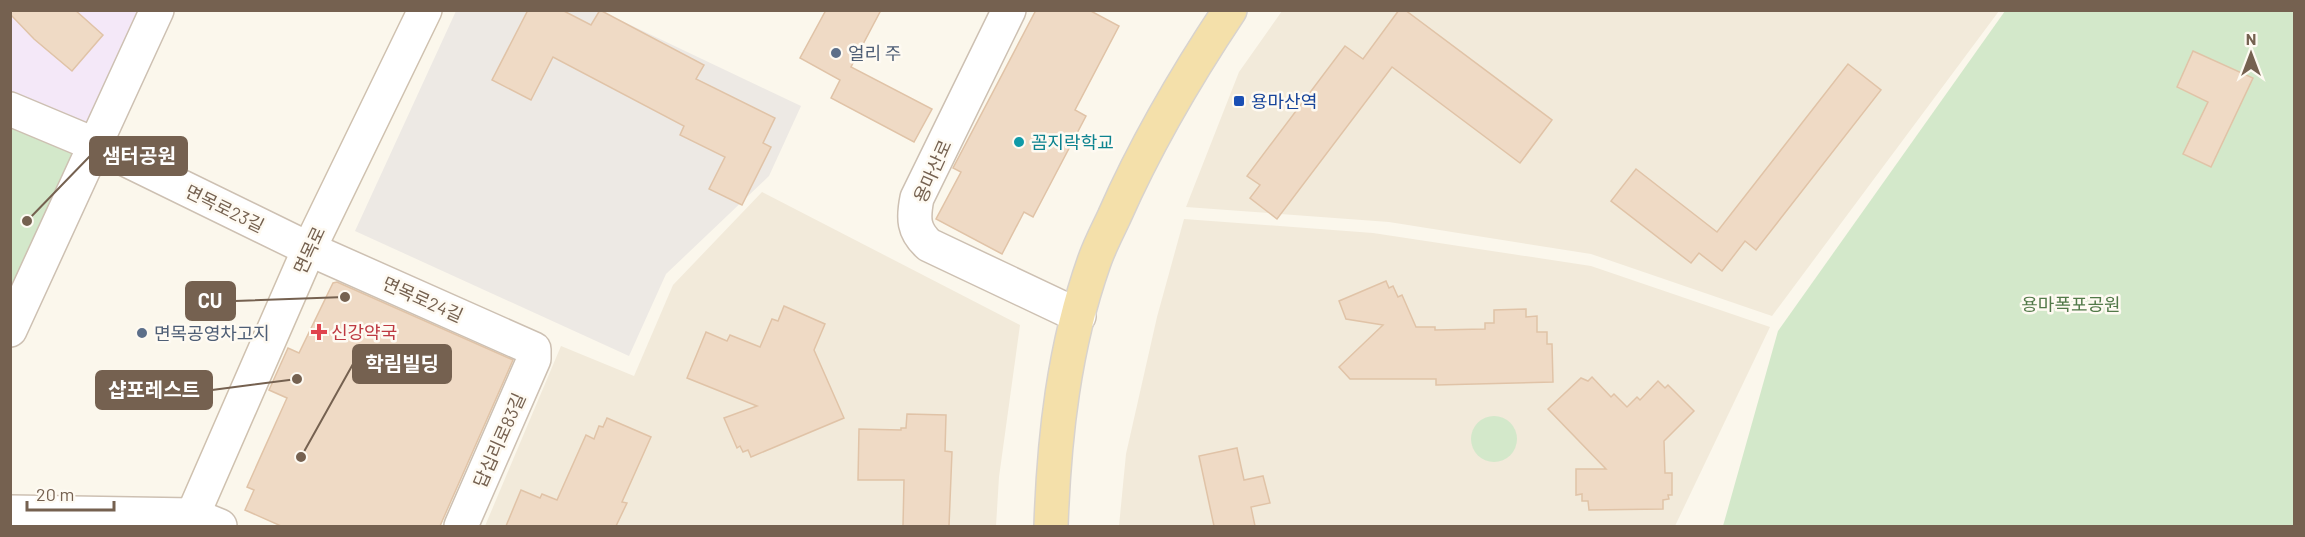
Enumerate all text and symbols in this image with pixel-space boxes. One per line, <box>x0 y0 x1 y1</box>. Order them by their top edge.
north arrow <box>2221 24 2281 84</box>
text: N <box>2246 29 2256 48</box>
place label: 얼리 주 <box>848 42 901 64</box>
marker: 얼리 주 <box>829 46 843 60</box>
place label: 용마산역 <box>1251 90 1317 112</box>
marker: 용마산역 <box>1232 94 1246 108</box>
place label: 꼼지락학교 <box>1031 131 1114 153</box>
marker: 꼼지락학교 <box>1012 135 1026 149</box>
street label: 용마산로 <box>908 136 956 206</box>
callout: 샘터공원 <box>90 137 187 175</box>
text: 샘터공원 <box>102 143 176 167</box>
street label: 면목로23길 <box>182 179 268 237</box>
street label: 면목로 <box>289 223 329 277</box>
street label: 면목로24길 <box>379 271 467 327</box>
callout: CU <box>186 282 235 320</box>
text: CU <box>198 288 222 312</box>
park label: 용마폭포공원 <box>2021 293 2121 315</box>
place label: 신강약국 <box>331 321 397 343</box>
place label: 면목공영차고지 <box>154 322 270 344</box>
marker: 신강약국 <box>312 325 326 339</box>
marker: 면목공영차고지 <box>135 326 149 340</box>
callout: 학림빌딩 <box>353 345 451 383</box>
text: 학림빌딩 <box>365 351 439 375</box>
callout: 샵포레스트 <box>96 371 212 409</box>
text: 샵포레스트 <box>108 377 200 401</box>
street label: 답십리로83길 <box>468 389 530 491</box>
scale bar <box>27 474 114 512</box>
text: 20 m <box>36 483 74 505</box>

